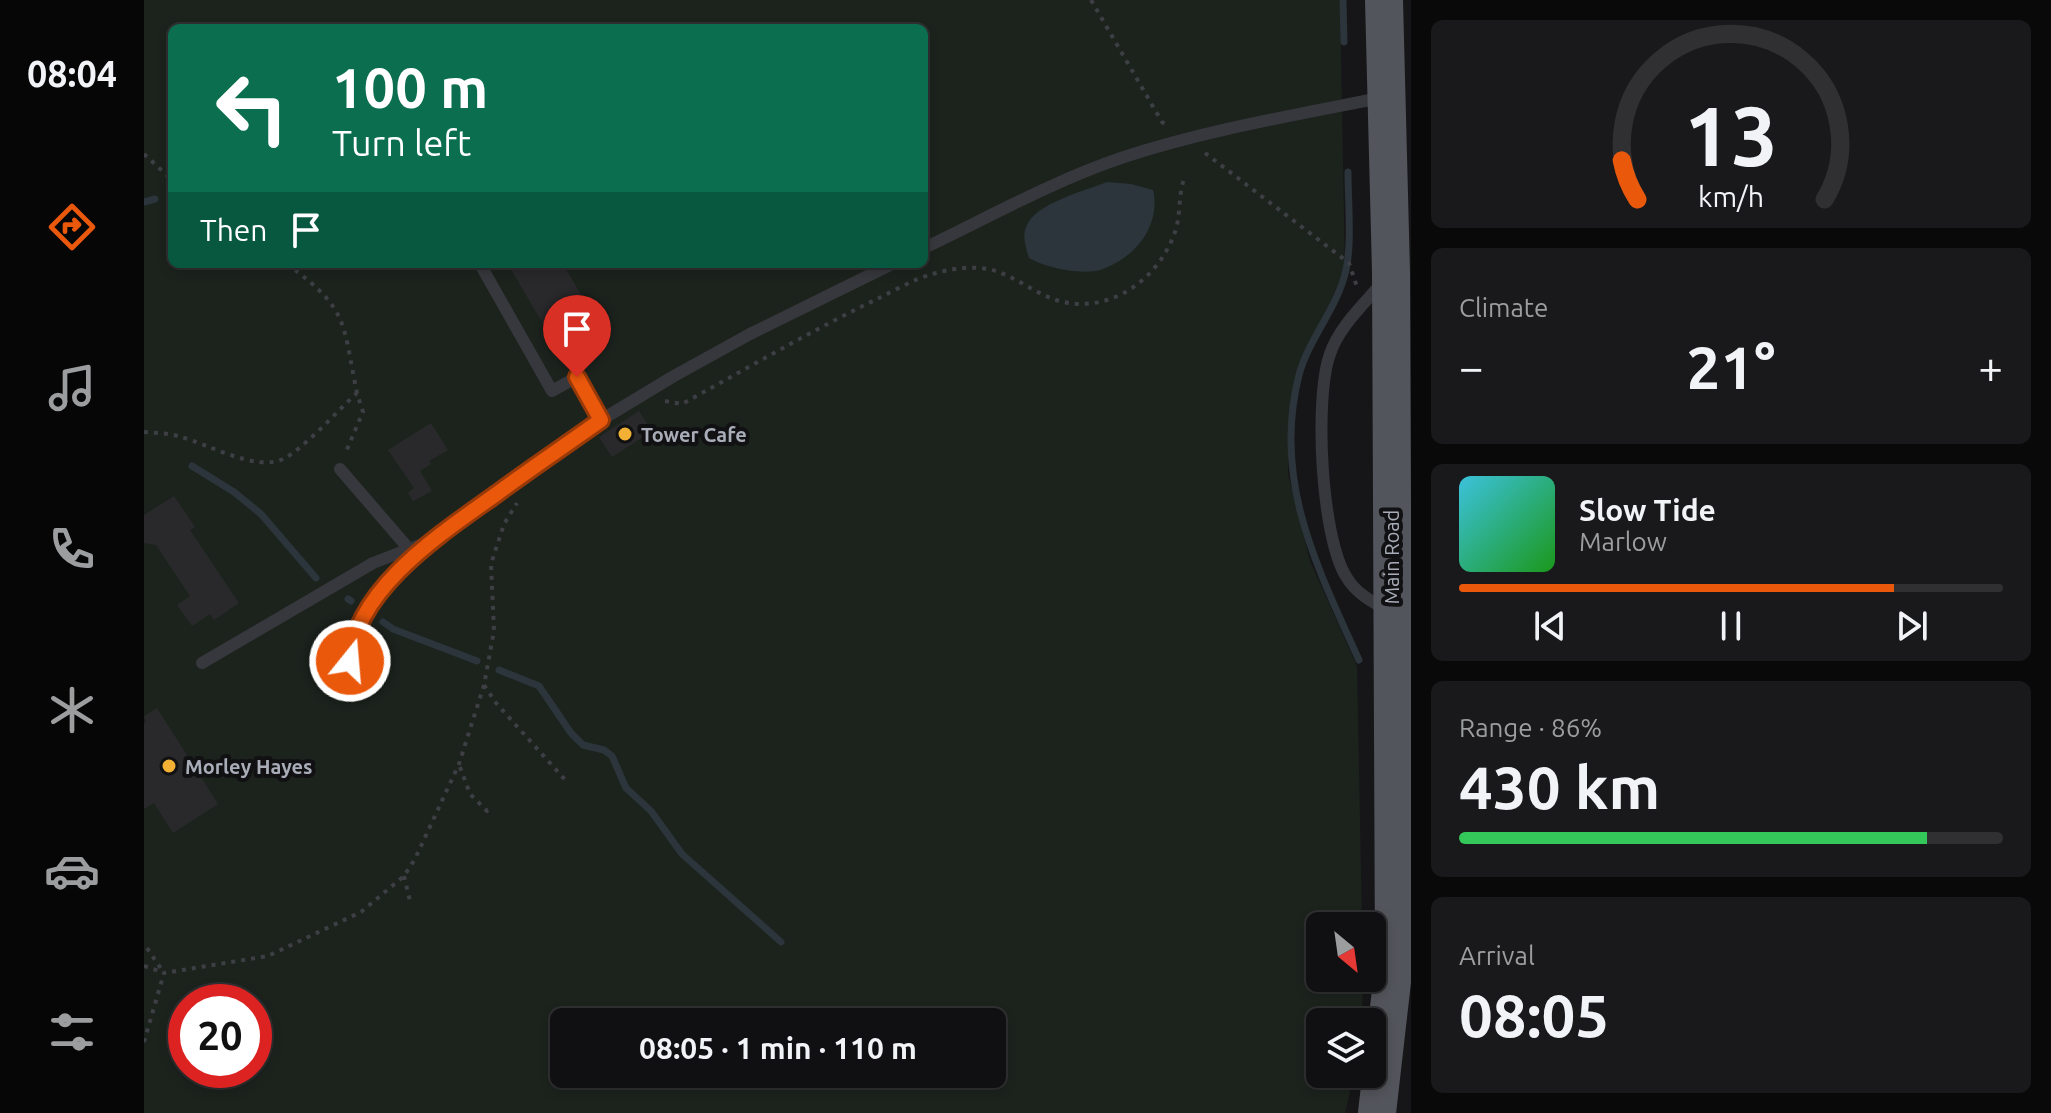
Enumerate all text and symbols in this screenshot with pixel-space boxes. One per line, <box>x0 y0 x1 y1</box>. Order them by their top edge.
text: 08:04 <box>27 53 117 94</box>
icon: left <box>200 56 304 160</box>
text: 100 m <box>332 56 488 119</box>
text: 13 <box>1684 88 1778 182</box>
text: Turn left <box>332 122 471 163</box>
text: km/h <box>1698 180 1764 212</box>
icon: directions <box>44 199 100 255</box>
icon: arrive <box>284 208 328 252</box>
text: Then <box>200 213 268 247</box>
text: Climate <box>1459 293 1548 322</box>
pin <box>543 295 611 377</box>
icon: arrive <box>555 307 599 351</box>
text: 21° <box>1687 333 1775 400</box>
text: − <box>1459 342 1484 391</box>
text: + <box>1978 342 2003 391</box>
icon: music <box>44 360 100 416</box>
place label: Tower Cafe <box>641 423 747 446</box>
marker: Tower Cafe <box>616 425 634 443</box>
text: Slow Tide <box>1579 493 1716 527</box>
street label: Main Road <box>1380 510 1403 604</box>
icon: phone <box>44 521 100 577</box>
text: Marlow <box>1579 527 1667 556</box>
icon: previous <box>1528 604 1572 648</box>
icon: pause <box>1709 604 1753 648</box>
icon: next <box>1890 604 1934 648</box>
position arrow <box>308 619 392 703</box>
icon: climate <box>44 682 100 738</box>
text: Range · 86% <box>1459 713 1602 742</box>
text: 430 km <box>1459 753 1660 820</box>
place label: Morley Hayes <box>185 755 313 778</box>
marker: Morley Hayes <box>160 757 178 775</box>
icon: car <box>44 843 100 899</box>
north arrow <box>1306 912 1386 992</box>
map controls <box>1306 912 1386 1088</box>
text: Arrival <box>1459 941 1535 970</box>
text: 08:05 <box>1459 981 1609 1048</box>
speed limit sign: 20 <box>168 984 272 1088</box>
icon: filters <box>44 1004 100 1060</box>
button: layers <box>1306 1008 1386 1088</box>
text: 08:05 · 1 min · 110 m <box>639 1031 917 1065</box>

